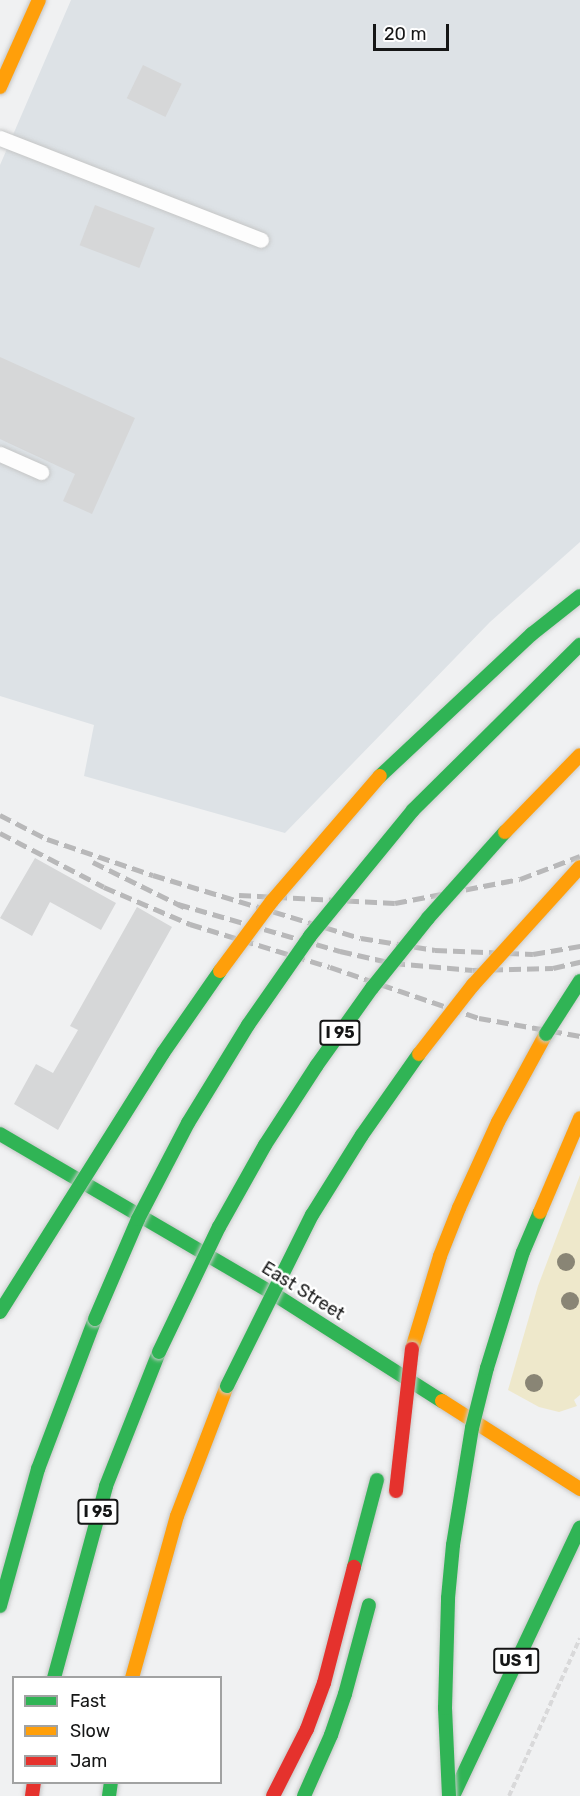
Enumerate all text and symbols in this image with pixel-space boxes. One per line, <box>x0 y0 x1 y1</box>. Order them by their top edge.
scale bar <box>376 12 452 50</box>
text: 20 m <box>384 23 426 45</box>
road number: I 95 <box>319 1020 361 1046</box>
street label: East Street <box>258 1257 348 1325</box>
road number: I 95 <box>77 1499 119 1525</box>
road number: US 1 <box>492 1648 540 1674</box>
legend <box>12 1676 222 1784</box>
text: Fast <box>70 1690 106 1712</box>
text: Slow <box>70 1720 110 1742</box>
text: Jam <box>70 1750 107 1772</box>

